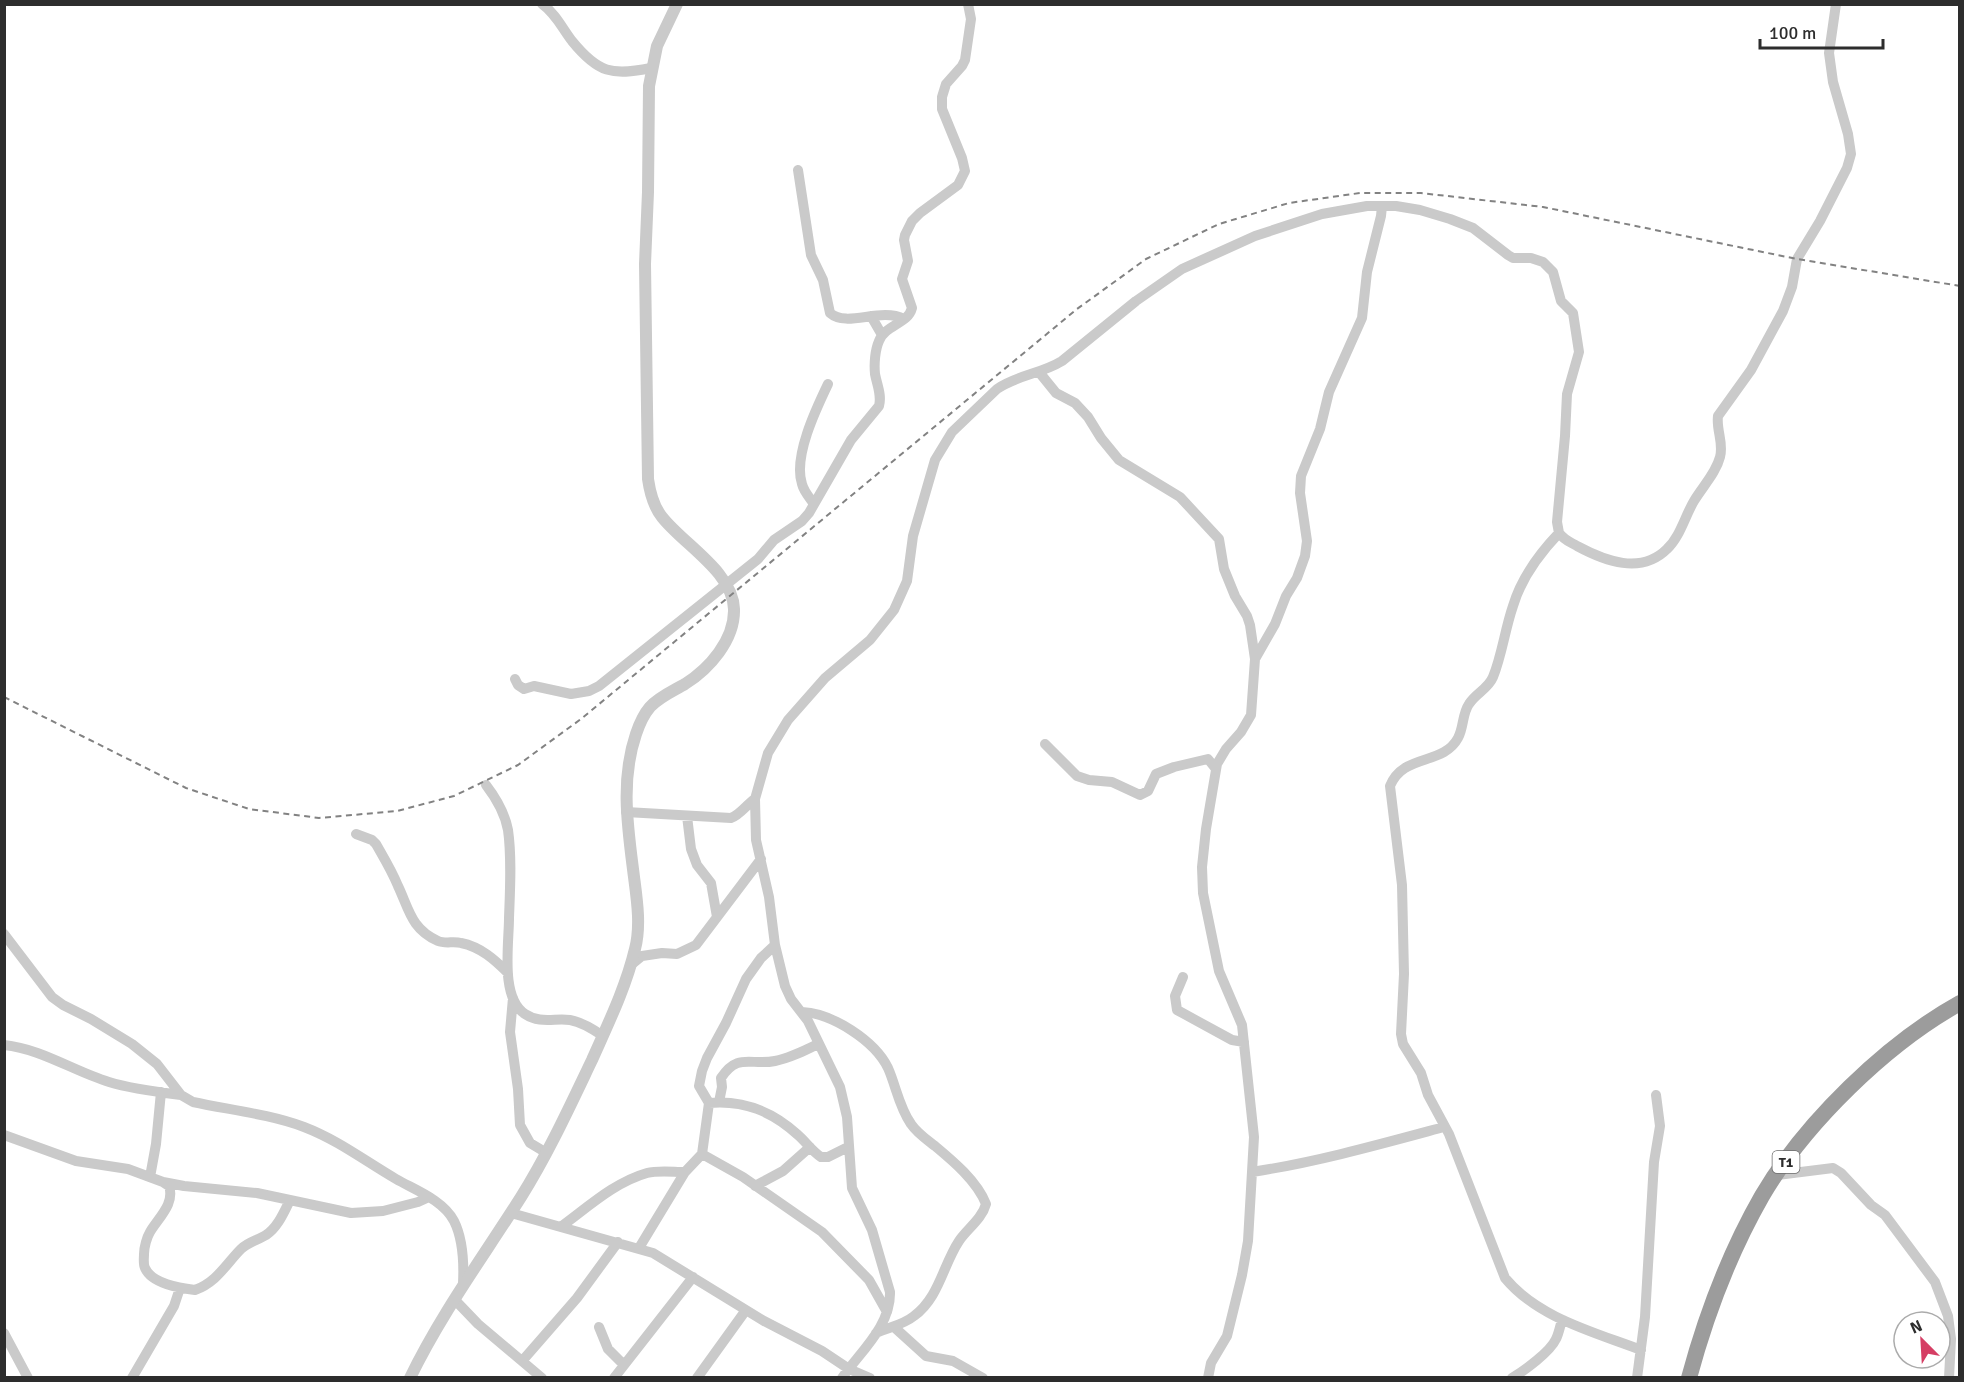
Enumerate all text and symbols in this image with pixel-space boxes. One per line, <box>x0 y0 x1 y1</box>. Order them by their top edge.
scale bar <box>1760 12 1883 50</box>
text: 100 m <box>1769 22 1816 44</box>
road number: T1 <box>1772 1151 1800 1173</box>
north arrow <box>1892 1310 1952 1370</box>
text: N <box>1907 1316 1925 1339</box>

